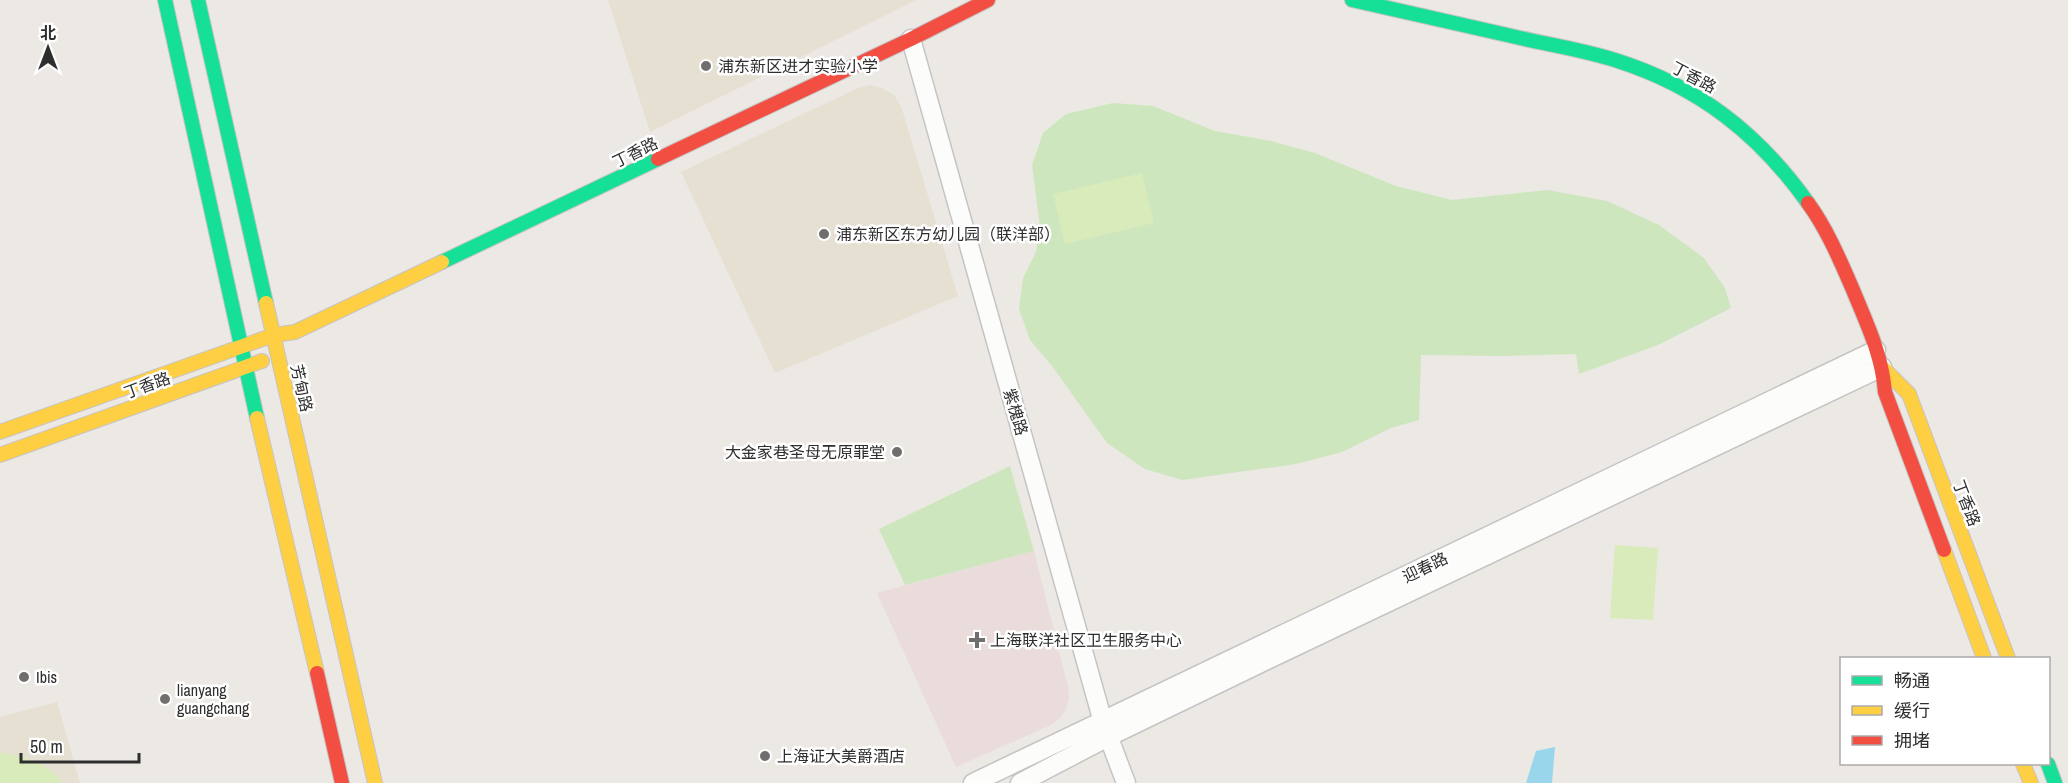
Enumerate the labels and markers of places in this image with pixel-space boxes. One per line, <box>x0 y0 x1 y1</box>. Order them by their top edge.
place label: 浦东新区进才实验小学 <box>718 55 878 77</box>
marker: 浦东新区进才实验小学 <box>699 59 713 73</box>
place label: 浦东新区东方幼儿园（联洋部） <box>836 223 1060 245</box>
marker: 浦东新区东方幼儿园（联洋部） <box>817 227 831 241</box>
place label: 大金家巷圣母无原罪堂 <box>725 441 885 463</box>
marker: 大金家巷圣母无原罪堂 <box>890 445 904 459</box>
place label: 上海联洋社区卫生服务中心 <box>990 629 1182 651</box>
marker: 上海联洋社区卫生服务中心 <box>968 631 986 649</box>
place label: Ibis <box>36 666 57 688</box>
marker: Ibis <box>17 670 31 684</box>
place label: lianyang guangchang <box>177 679 250 719</box>
marker: lianyang guangchang <box>158 692 172 706</box>
place label: 上海证大美爵酒店 <box>777 745 905 767</box>
marker: 上海证大美爵酒店 <box>758 749 772 763</box>

